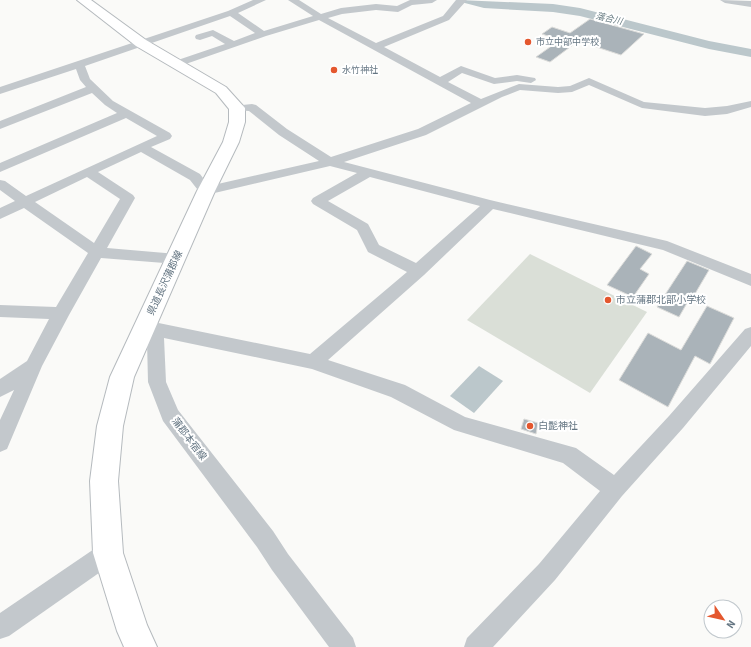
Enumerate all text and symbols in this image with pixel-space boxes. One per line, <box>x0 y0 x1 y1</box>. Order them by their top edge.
water label: 落合川 <box>594 10 625 29</box>
place label: 市立中部中学校 <box>536 36 599 49</box>
marker: 市立中部中学校 <box>523 37 533 47</box>
place label: 水竹神社 <box>342 64 378 77</box>
marker: 水竹神社 <box>329 65 339 75</box>
street label: 県道長沢蒲郡線 <box>144 248 186 318</box>
place label: 市立蒲郡北部小学校 <box>616 293 706 307</box>
marker: 市立蒲郡北部小学校 <box>603 295 613 305</box>
street label: 蒲郡本宿線 <box>168 415 210 463</box>
place label: 白髭神社 <box>538 419 578 433</box>
marker: 白髭神社 <box>525 421 535 431</box>
north arrow <box>703 599 743 639</box>
text: N <box>723 617 739 632</box>

